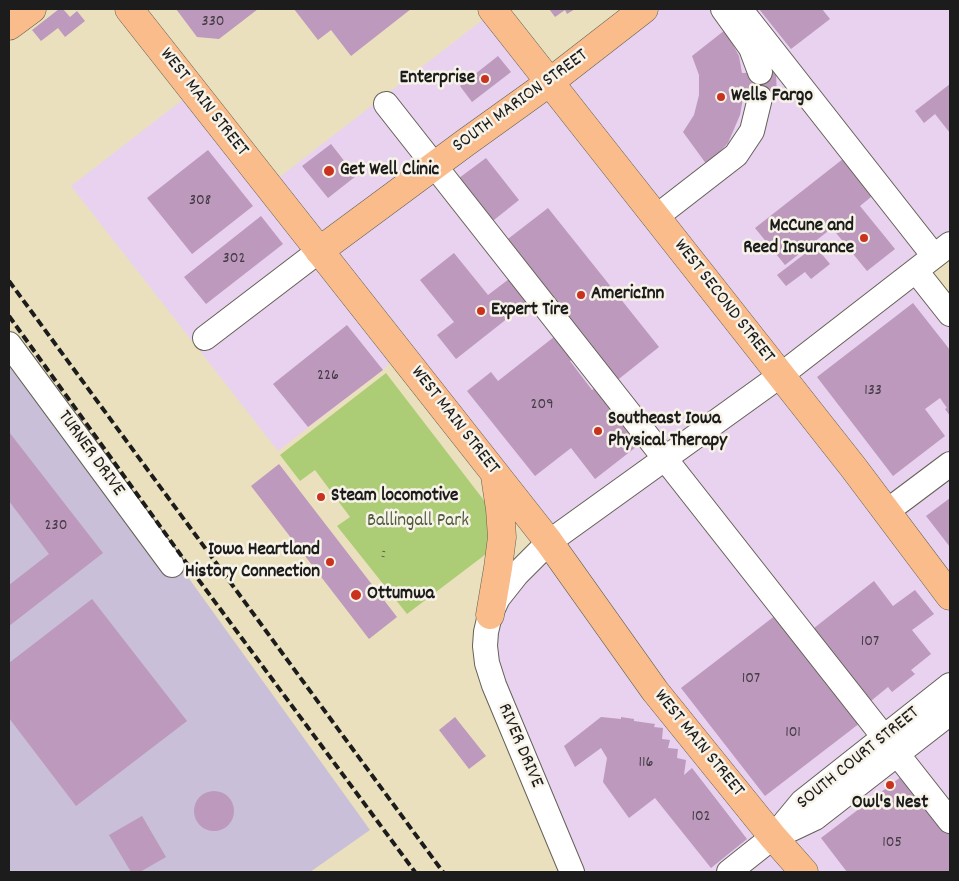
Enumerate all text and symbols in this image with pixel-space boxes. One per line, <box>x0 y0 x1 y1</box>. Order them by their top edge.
house number: 330 <box>202 13 224 33</box>
street label: WEST MAIN STREET <box>154 44 252 162</box>
street label: SOUTH MARION STREET <box>449 45 593 159</box>
place label: Enterprise <box>400 68 475 90</box>
marker: Enterprise <box>479 73 491 85</box>
place label: Wells Fargo <box>731 86 813 108</box>
marker: Wells Fargo <box>715 91 727 103</box>
place label: Get Well Clinic <box>340 160 439 182</box>
marker: Get Well Clinic <box>322 164 336 178</box>
house number: 308 <box>189 192 211 212</box>
place label: McCune and Reed Insurance <box>743 216 854 260</box>
marker: McCune and Reed Insurance <box>858 232 870 244</box>
street label: WEST SECOND STREET <box>668 236 778 368</box>
house number: 302 <box>223 250 245 270</box>
place label: AmericInn <box>591 284 664 306</box>
marker: AmericInn <box>575 289 587 301</box>
place label: Expert Tire <box>491 300 569 322</box>
marker: Expert Tire <box>475 305 487 317</box>
street label: WEST MAIN STREET <box>405 362 503 480</box>
house number: 226 <box>317 367 339 387</box>
house number: 133 <box>864 382 882 402</box>
house number: 209 <box>530 396 554 416</box>
street label: TURNER DRIVE <box>51 407 129 501</box>
place label: Southeast Iowa Physical Therapy <box>608 409 727 453</box>
marker: Southeast Iowa Physical Therapy <box>592 425 604 437</box>
place label: Steam locomotive <box>331 486 458 508</box>
marker: Steam locomotive <box>315 491 327 503</box>
park label: Ballingall Park <box>367 511 469 533</box>
house number: 230 <box>45 517 67 537</box>
place label: Iowa Heartland History Connection <box>185 540 320 584</box>
marker: Iowa Heartland History Connection <box>324 556 336 568</box>
place label: Ottumwa <box>367 584 434 606</box>
marker: Ottumwa <box>349 588 363 602</box>
house number: 107 <box>861 633 879 653</box>
house number: 107 <box>742 670 760 690</box>
street label: WEST MAIN STREET <box>648 686 748 802</box>
street label: RIVER DRIVE <box>491 700 547 792</box>
street label: SOUTH COURT STREET <box>793 703 925 815</box>
house number: 101 <box>785 724 801 744</box>
house number: 116 <box>639 754 653 774</box>
marker: Owl's Nest <box>884 779 896 791</box>
place label: Owl's Nest <box>852 793 928 815</box>
house number: 102 <box>691 808 711 828</box>
house number: 105 <box>882 834 902 854</box>

